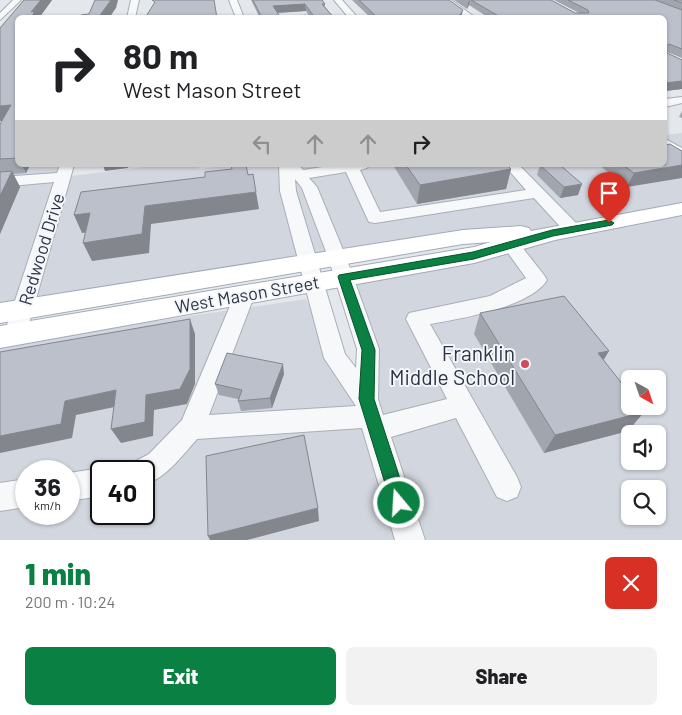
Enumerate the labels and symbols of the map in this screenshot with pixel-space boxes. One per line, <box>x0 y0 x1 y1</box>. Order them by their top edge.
pin <box>588 172 630 223</box>
street label: Redwood Drive <box>13 190 69 308</box>
street label: West Mason Street <box>173 270 321 318</box>
place label: Franklin Middle School <box>389 340 515 389</box>
marker: Franklin Middle School <box>519 358 531 370</box>
north arrow <box>621 370 666 415</box>
speed limit sign: 40 <box>90 460 155 525</box>
position arrow <box>372 476 424 528</box>

